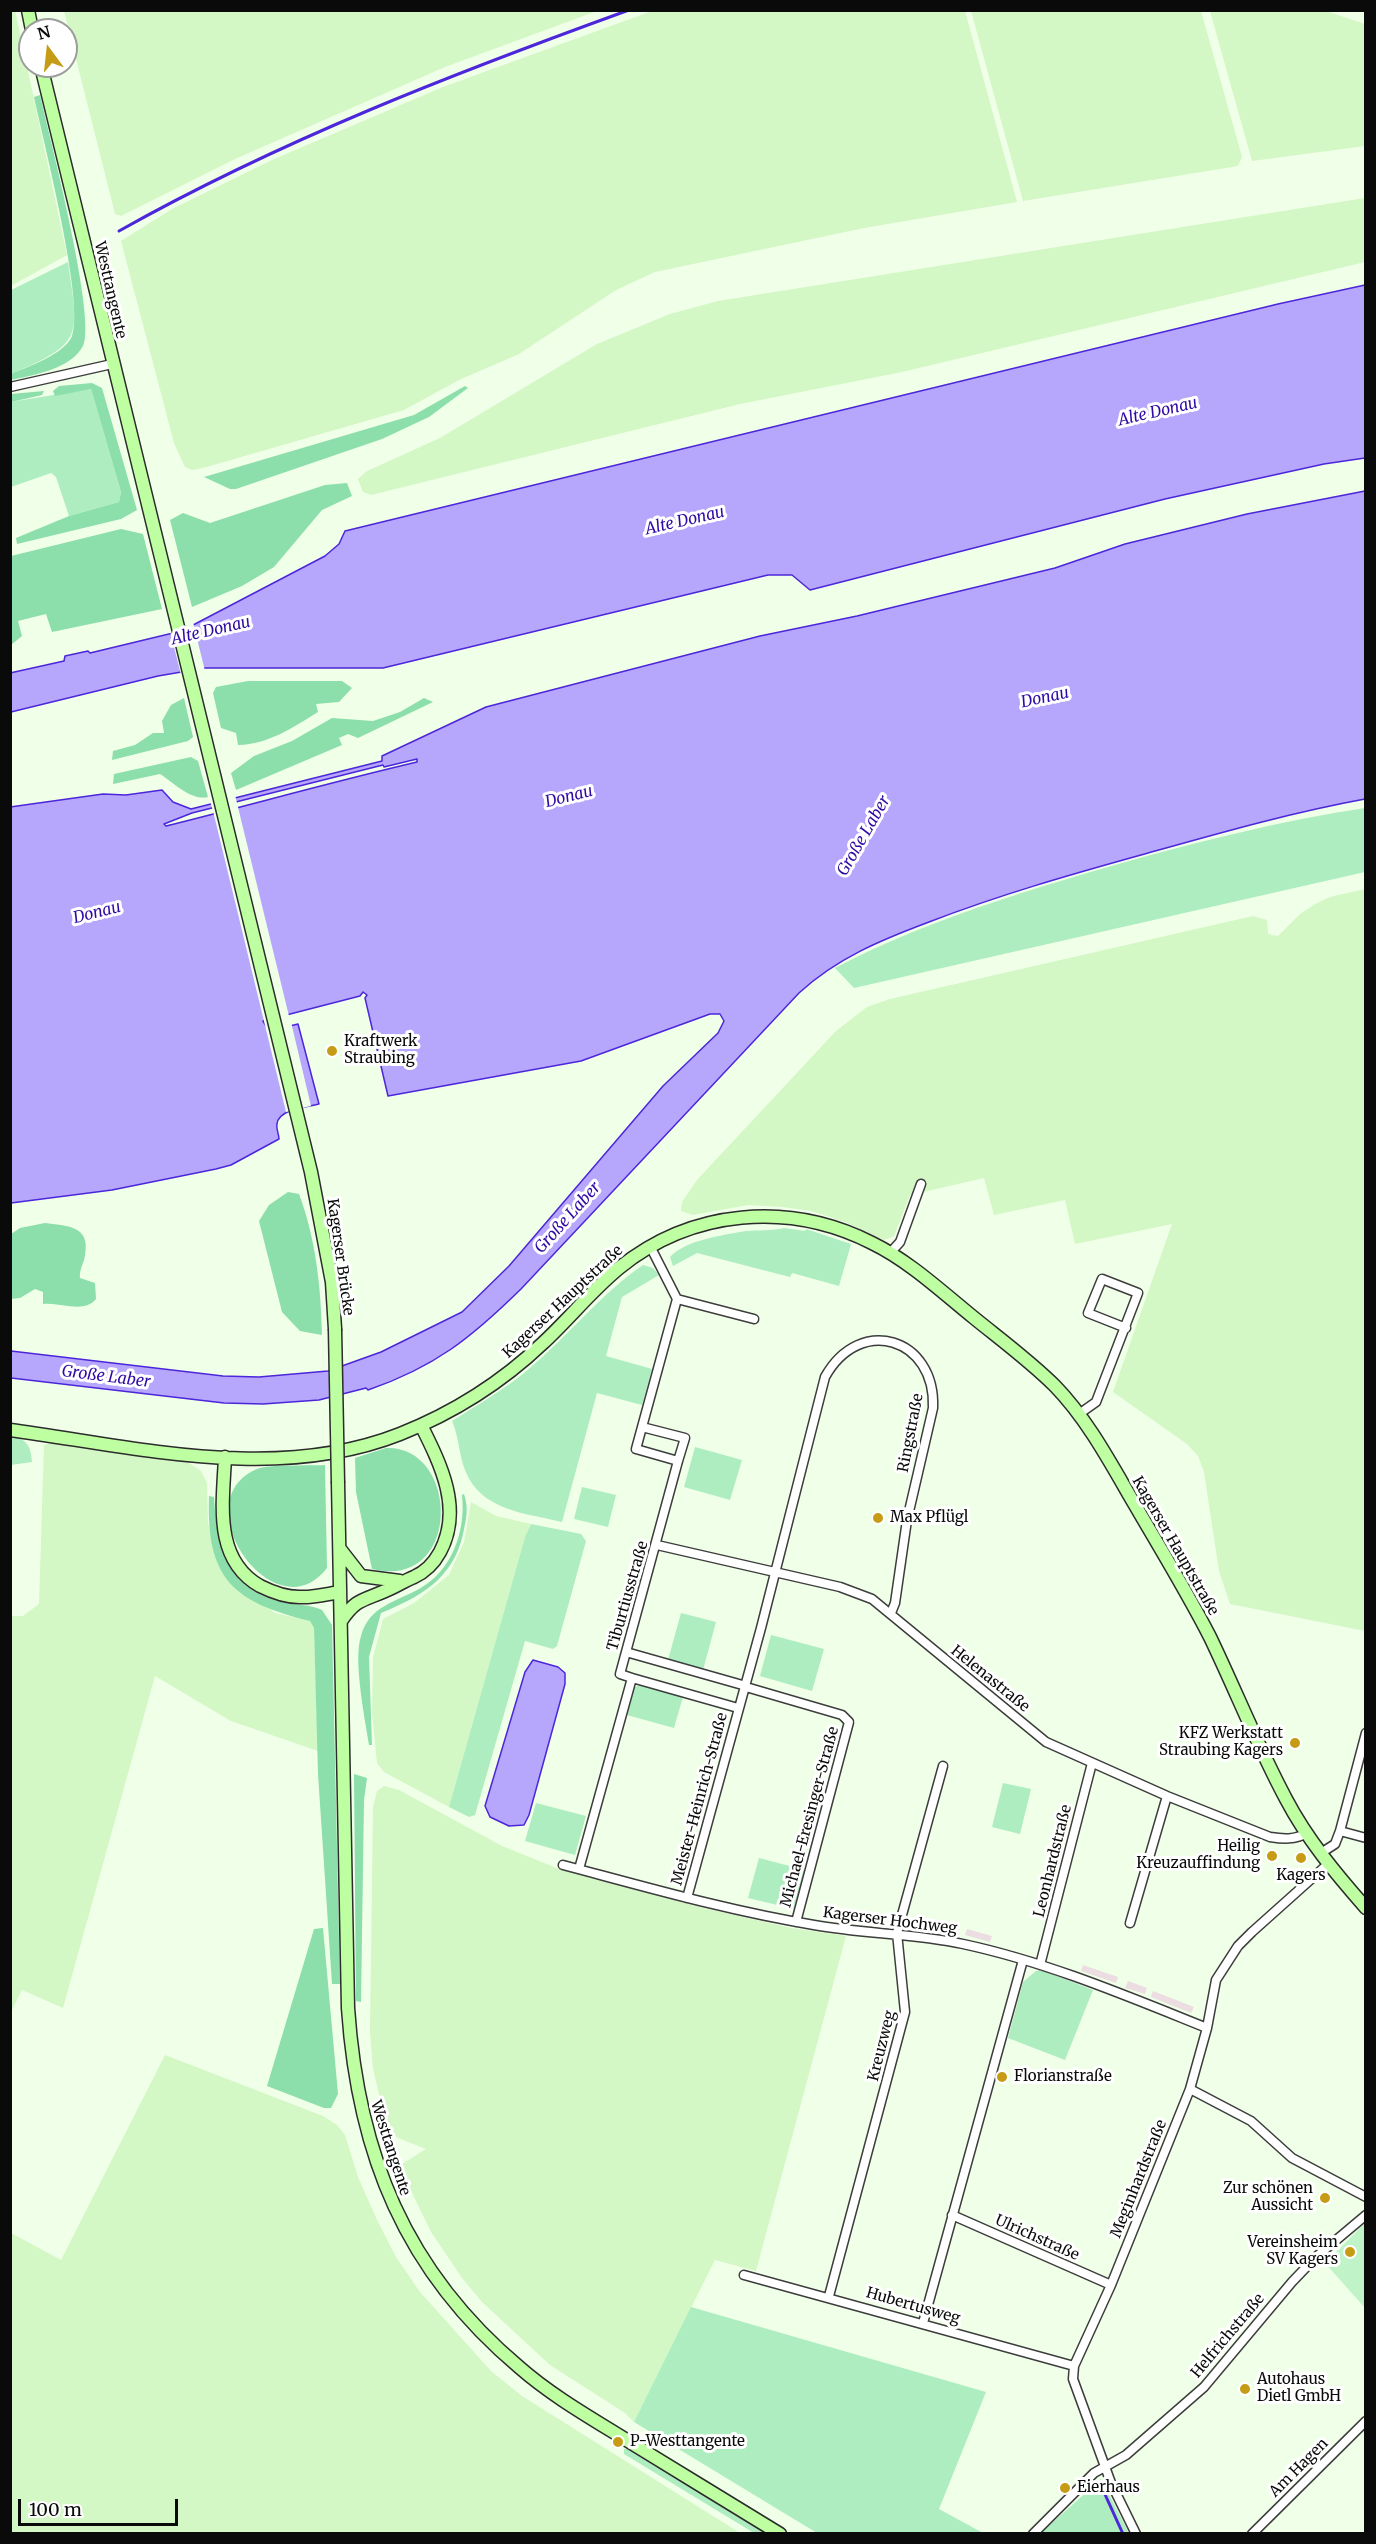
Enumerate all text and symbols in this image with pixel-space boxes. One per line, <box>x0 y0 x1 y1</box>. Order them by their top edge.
north arrow <box>18 18 78 78</box>
text: N <box>35 21 53 44</box>
street label: Westtangente <box>90 240 130 340</box>
water label: Alte Donau <box>1117 394 1199 430</box>
water label: Alte Donau <box>644 503 726 539</box>
water label: Alte Donau <box>170 613 252 649</box>
water label: Donau <box>1019 684 1071 712</box>
water label: Donau <box>543 782 595 812</box>
water label: Große Laber <box>833 793 895 879</box>
water label: Donau <box>71 898 123 928</box>
place label: Kraftwerk Straubing <box>344 1033 418 1068</box>
marker: Kraftwerk Straubing <box>325 1044 339 1058</box>
water label: Große Laber <box>531 1179 605 1257</box>
street label: Kagerser Brücke <box>323 1197 357 1317</box>
street label: Kagerser Hauptstraße <box>499 1242 627 1362</box>
water label: Große Laber <box>61 1362 151 1392</box>
street label: Ringstraße <box>895 1392 927 1474</box>
street label: Kagerser Hauptstraße <box>1128 1473 1222 1619</box>
place label: Max Pflügl <box>890 1509 968 1527</box>
marker: Max Pflügl <box>871 1511 885 1525</box>
street label: Tiburtiusstraße <box>604 1539 652 1653</box>
street label: Helenastraße <box>947 1642 1033 1716</box>
street label: Meister-Heinrich-Straße <box>668 1711 732 1887</box>
street label: Michael-Eresinger-Straße <box>777 1725 843 1909</box>
place label: KFZ Werkstatt Straubing Kagers <box>1159 1725 1283 1760</box>
marker: KFZ Werkstatt Straubing Kagers <box>1288 1736 1302 1750</box>
street label: Leonhardstraße <box>1030 1803 1076 1919</box>
place label: Heilig Kreuzauffindung <box>1136 1838 1260 1873</box>
marker: Heilig Kreuzauffindung <box>1265 1849 1279 1863</box>
marker: Kagers <box>1294 1851 1308 1865</box>
place label: Kagers <box>1276 1867 1326 1885</box>
street label: Kagerser Hochweg <box>822 1904 958 1938</box>
street label: Kreuzweg <box>865 2009 899 2083</box>
place label: Florianstraße <box>1014 2068 1112 2086</box>
marker: Florianstraße <box>995 2070 1009 2084</box>
street label: Westtangente <box>366 2098 414 2198</box>
street label: Meginhardstraße <box>1107 2117 1171 2241</box>
place label: Zur schönen Aussicht <box>1223 2180 1313 2215</box>
marker: Zur schönen Aussicht <box>1318 2191 1332 2205</box>
street label: Ulrichstraße <box>992 2211 1082 2265</box>
place label: Vereinsheim SV Kagers <box>1247 2234 1338 2269</box>
marker: Vereinsheim SV Kagers <box>1343 2245 1357 2259</box>
street label: Hubertusweg <box>864 2284 962 2328</box>
street label: Helfrichstraße <box>1187 2290 1269 2382</box>
place label: Autohaus Dietl GmbH <box>1257 2371 1341 2406</box>
marker: Autohaus Dietl GmbH <box>1238 2382 1252 2396</box>
place label: P-Westtangente <box>630 2433 745 2451</box>
marker: P-Westtangente <box>611 2435 625 2449</box>
street label: Am Hagen <box>1266 2435 1332 2501</box>
place label: Eierhaus <box>1077 2479 1140 2497</box>
marker: Eierhaus <box>1058 2481 1072 2495</box>
scale bar <box>21 2487 182 2525</box>
text: 100 m <box>29 2498 82 2521</box>

